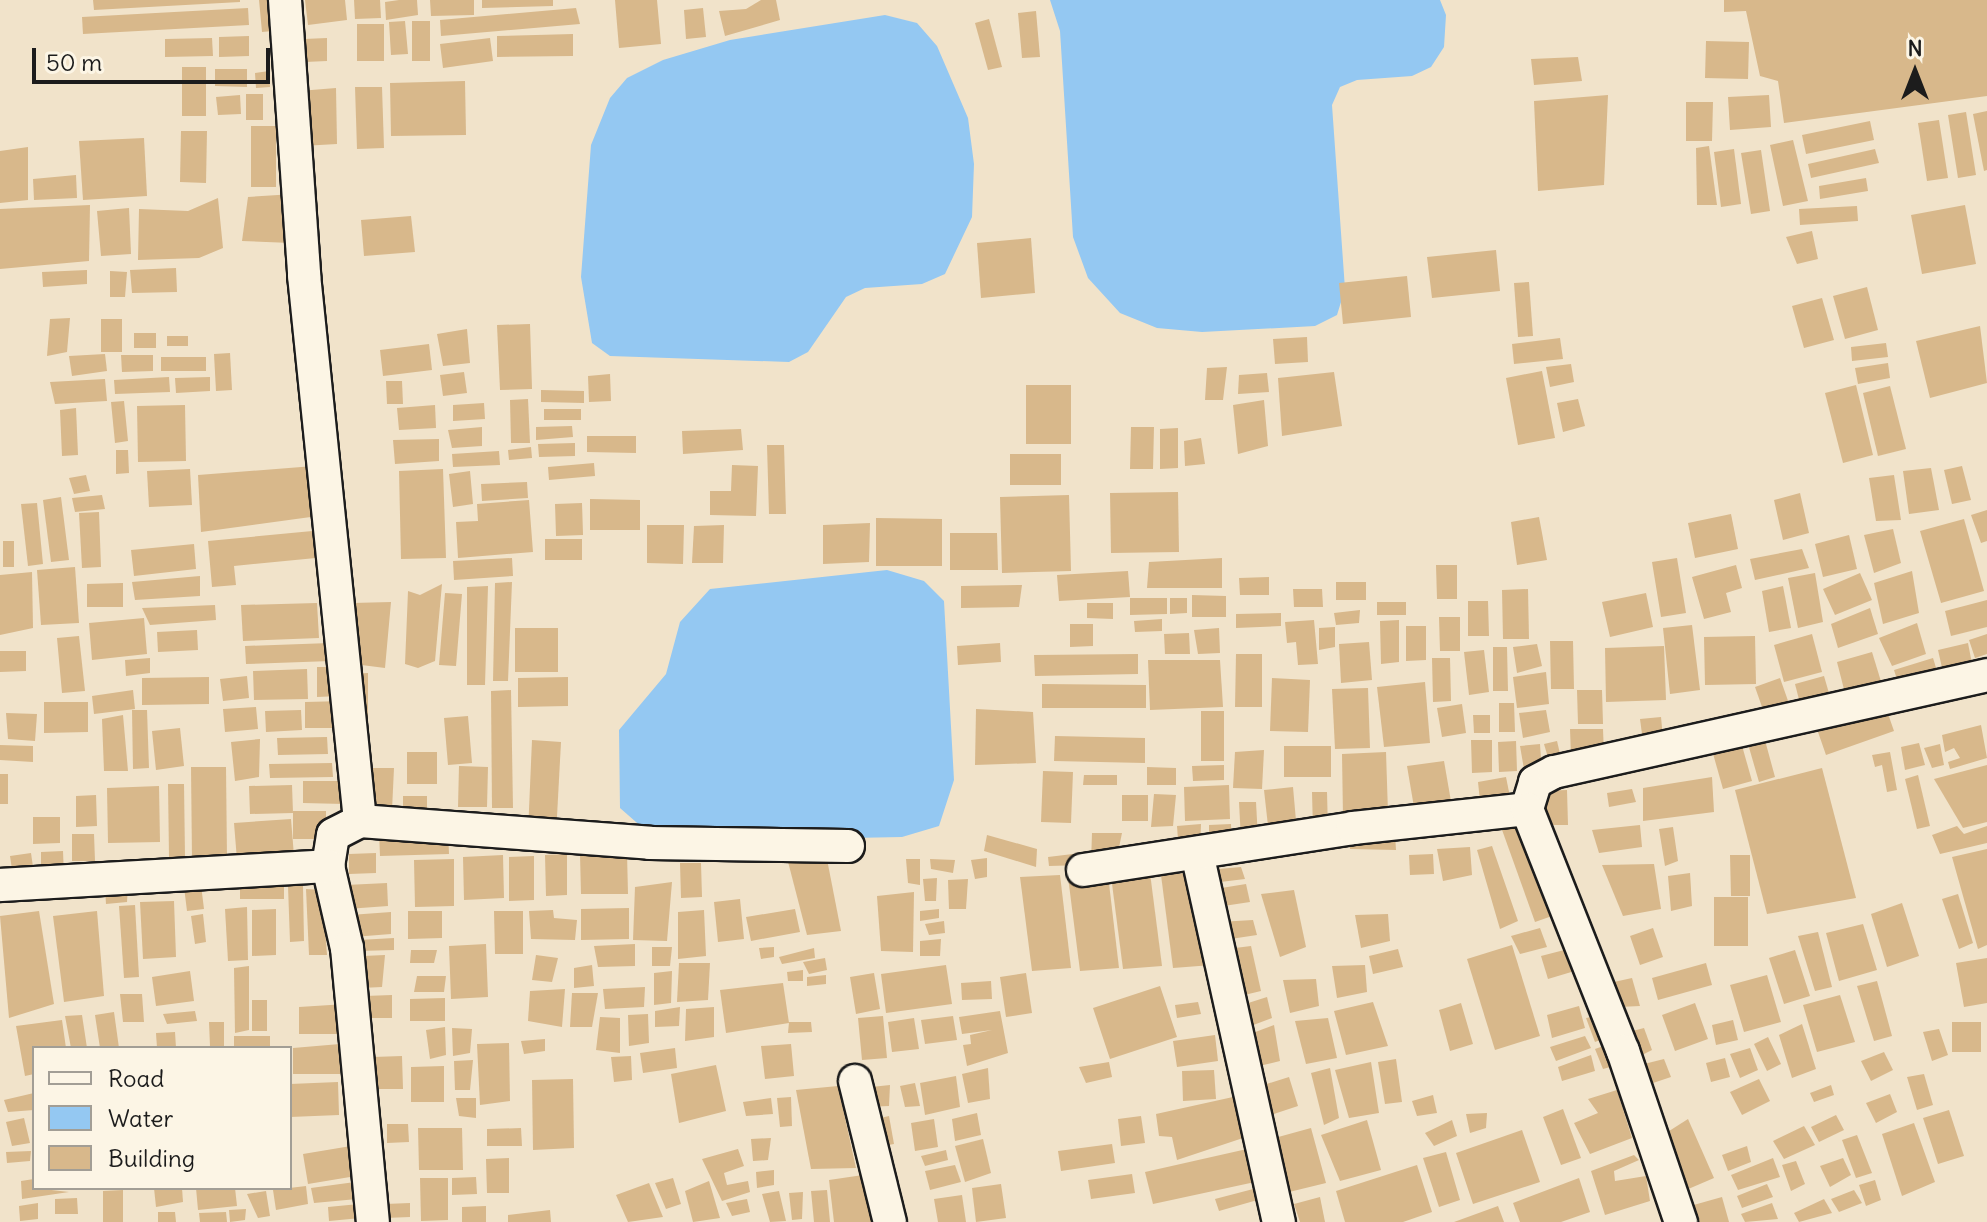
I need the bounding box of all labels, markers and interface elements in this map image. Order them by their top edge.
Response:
scale bar [36,32,274,82]
north arrow [1875,32,1955,112]
text: N [1907,34,1923,62]
text: 50 m [46,47,102,77]
legend [32,1046,292,1190]
text: Road [108,1063,164,1093]
text: Water [108,1103,173,1133]
text: Building [108,1143,195,1173]

